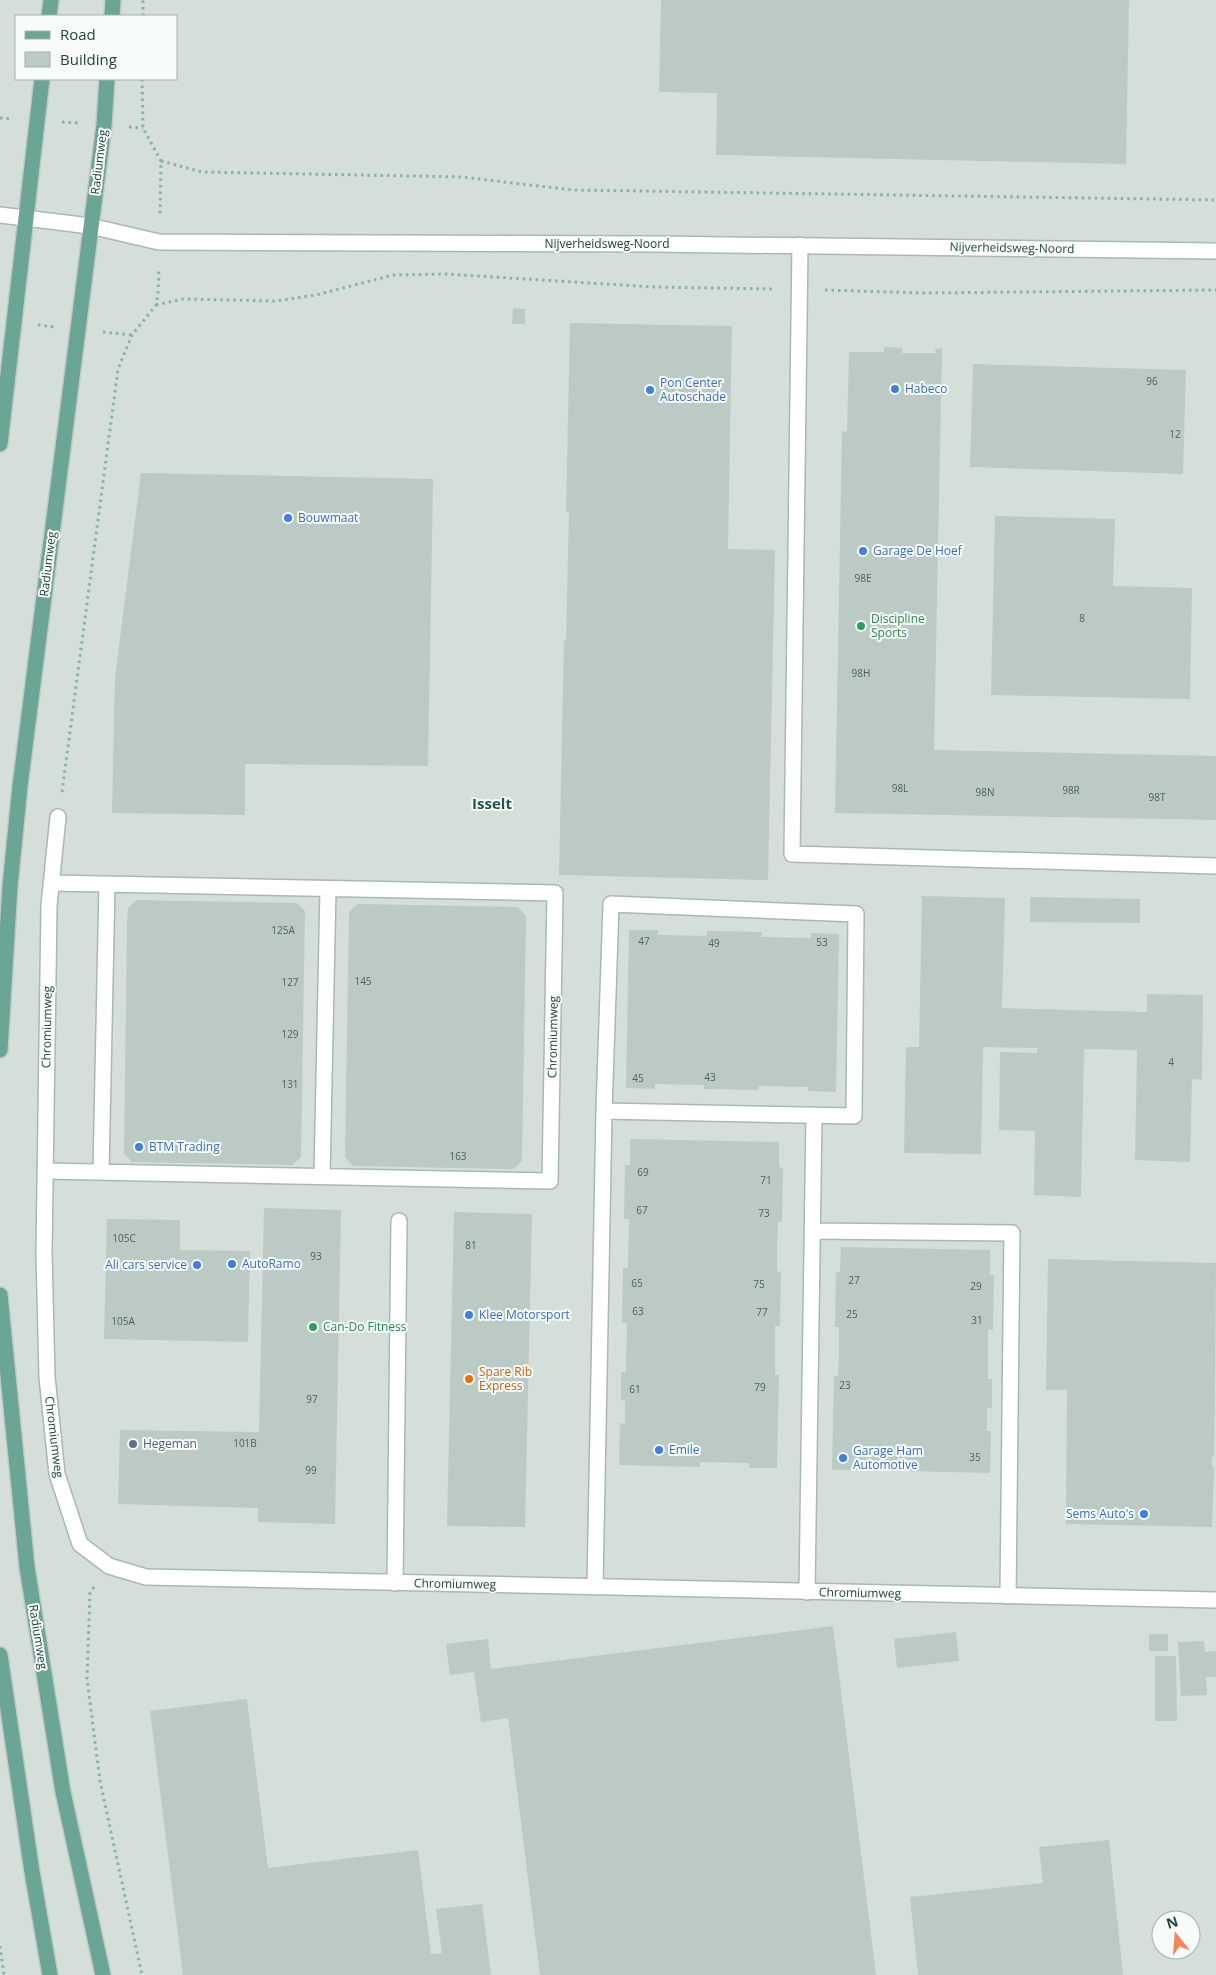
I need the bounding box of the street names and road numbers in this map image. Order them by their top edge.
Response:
street label: Radiumweg [86,128,111,195]
street label: Nijverheidsweg-Noord [544,235,670,252]
street label: Nijverheidsweg-Noord [949,238,1075,257]
street label: Radiumweg [35,530,60,597]
street label: Chromiumweg [37,985,56,1068]
street label: Chromiumweg [543,995,562,1078]
street label: Chromiumweg [41,1395,68,1479]
street label: Chromiumweg [414,1574,497,1593]
street label: Chromiumweg [819,1583,902,1602]
street label: Radiumweg [25,1603,52,1671]

